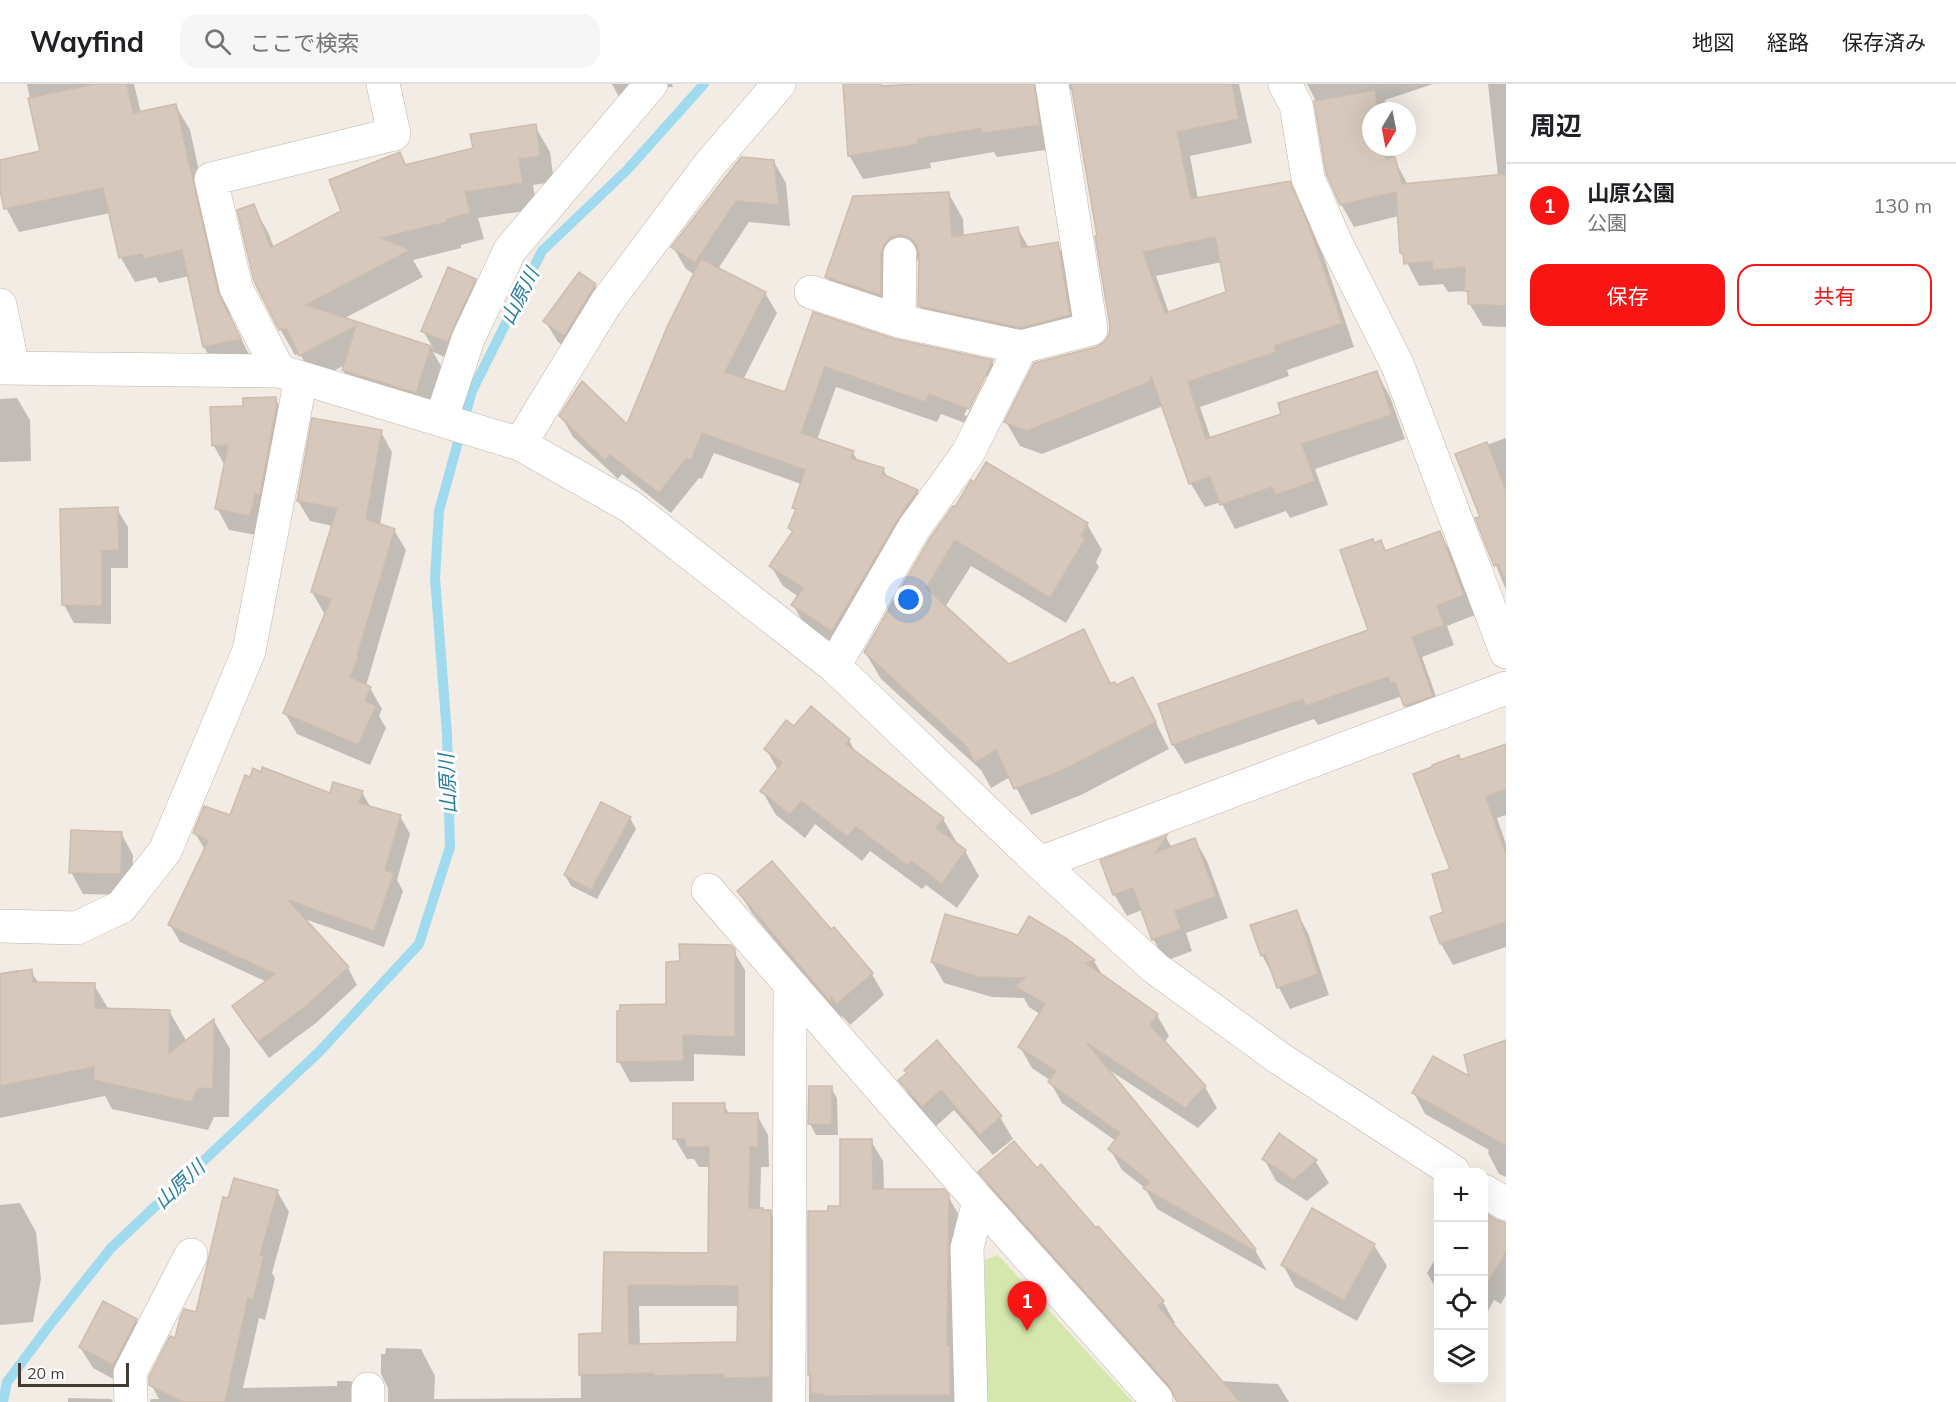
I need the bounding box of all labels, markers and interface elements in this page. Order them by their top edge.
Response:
search box [180,14,600,68]
text: Wayfind [30,24,144,59]
icon: search [201,25,234,58]
text: ここで検索 [249,29,359,57]
text: 地図 [1692,29,1734,55]
text: 経路 [1767,29,1809,55]
text: 保存済み [1842,29,1926,55]
north arrow [1362,102,1416,156]
text: 周辺 [1530,109,1582,142]
text: 山原公園 [1587,179,1675,207]
text: 1 [1544,193,1556,218]
text: 130 m [1873,193,1932,218]
text: 公園 [1587,210,1627,235]
water label: 山原川 [494,262,545,328]
button: 保存 [1530,264,1725,326]
button: 共有 [1737,264,1932,326]
your location [894,585,923,614]
water label: 山原川 [433,751,461,815]
water label: 山原川 [149,1153,211,1214]
map controls [1434,1168,1488,1384]
button: + [1434,1168,1488,1222]
button: − [1434,1222,1488,1276]
button: locate [1434,1276,1488,1330]
pin: 1 [1008,1282,1046,1331]
button: layers [1434,1330,1488,1384]
scale bar [18,1360,129,1388]
text: 20 m [27,1363,64,1383]

